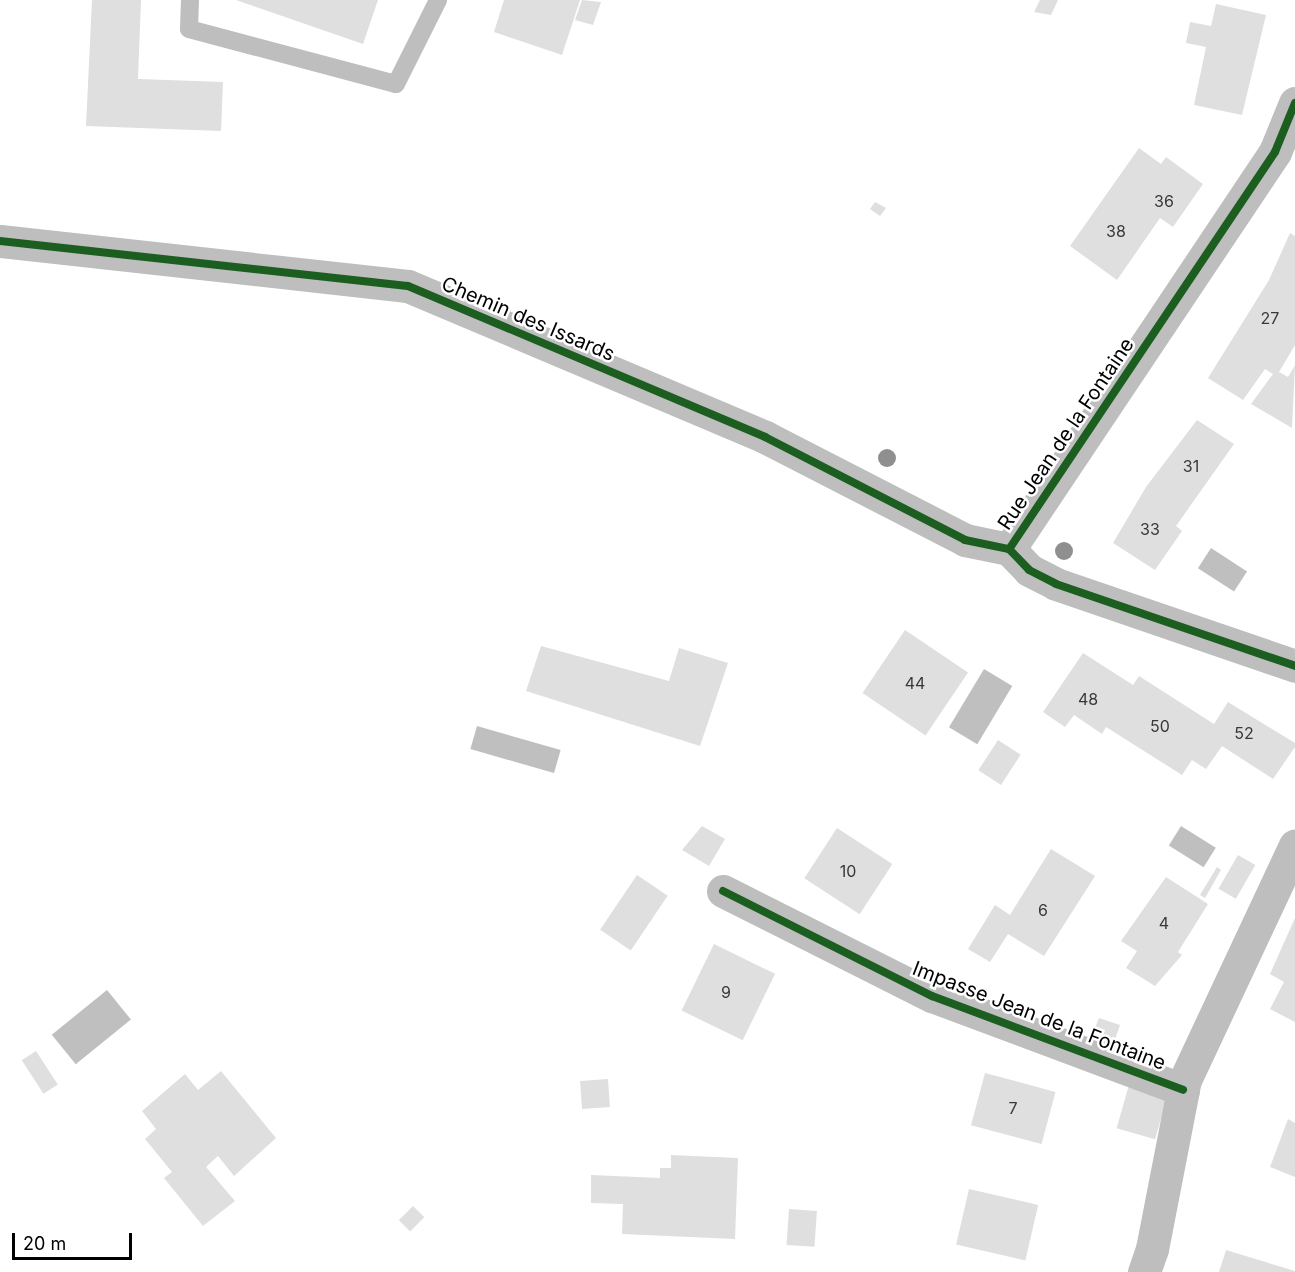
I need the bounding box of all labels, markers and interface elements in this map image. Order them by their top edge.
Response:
house number: 36 [1154,191,1174,211]
house number: 38 [1106,221,1126,241]
street label: Chemin des Issards [438,272,618,366]
house number: 27 [1261,308,1279,328]
street label: Rue Jean de la Fontaine [993,334,1139,534]
house number: 31 [1183,456,1199,476]
house number: 33 [1140,519,1160,539]
house number: 44 [905,673,925,693]
house number: 48 [1078,689,1098,709]
house number: 50 [1150,716,1170,736]
house number: 52 [1234,723,1254,743]
house number: 10 [840,861,856,881]
house number: 6 [1038,900,1048,920]
house number: 4 [1159,913,1169,933]
street label: Impasse Jean de la Fontaine [909,957,1169,1075]
house number: 9 [721,982,731,1002]
house number: 7 [1008,1098,1018,1118]
scale bar [15,1221,135,1259]
text: 20 m [23,1233,66,1254]

